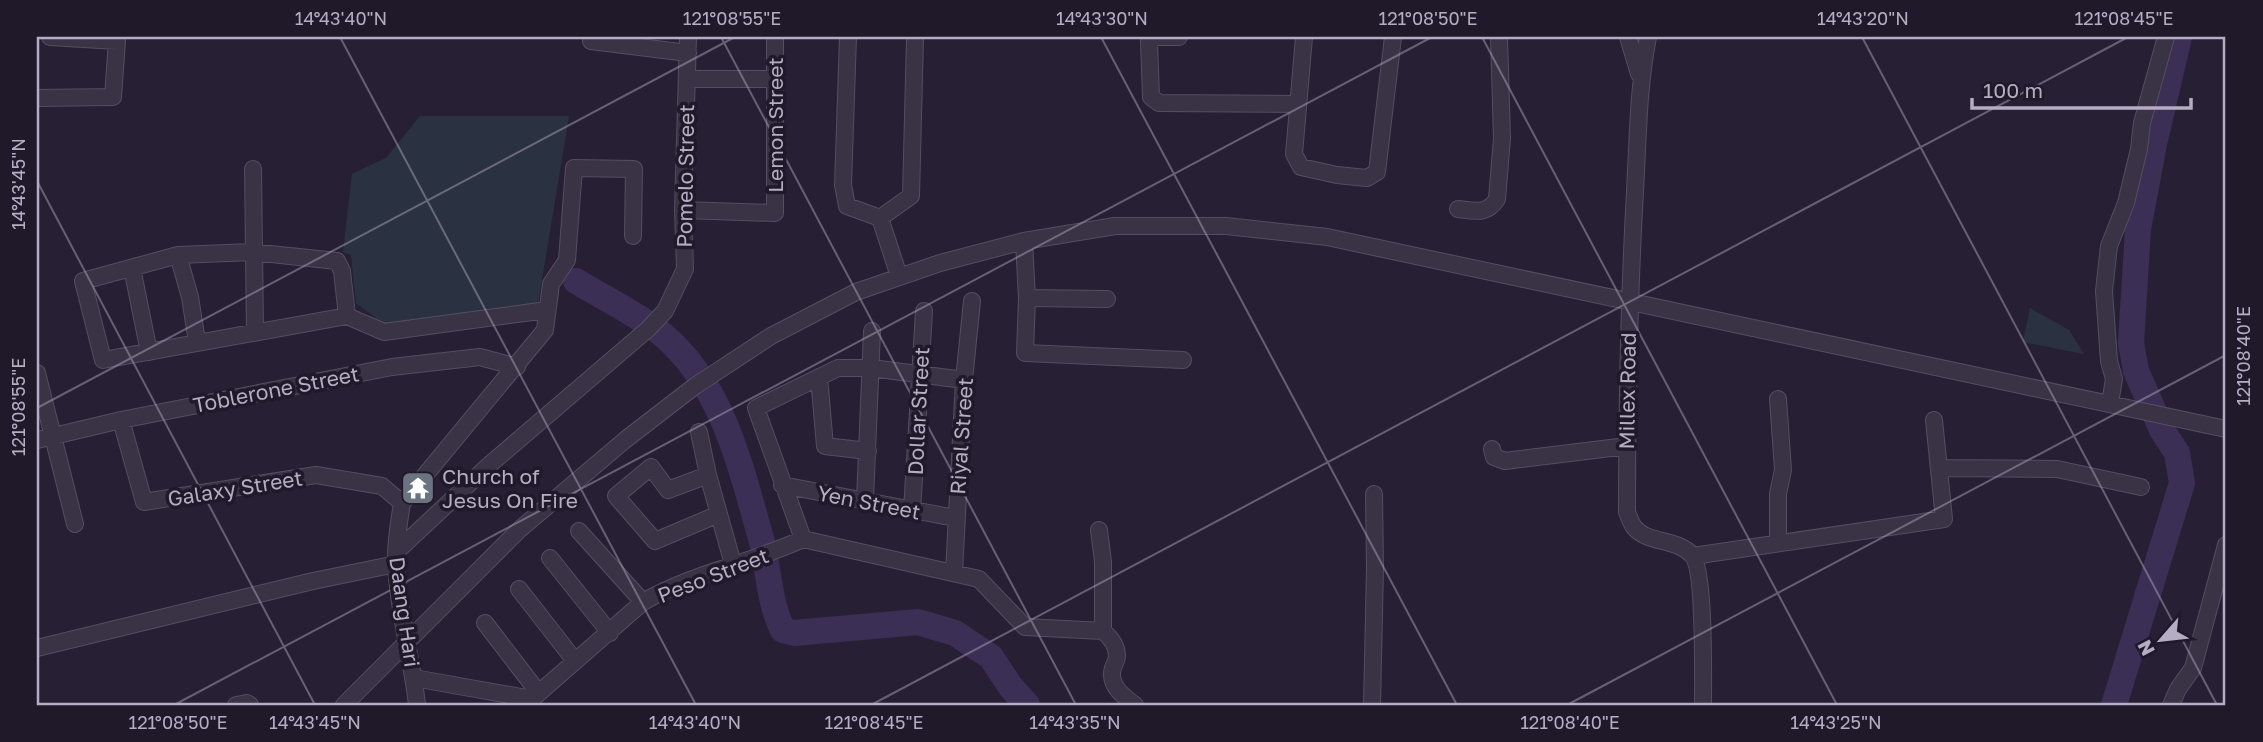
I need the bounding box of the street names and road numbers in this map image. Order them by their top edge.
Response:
street label: Lemon Street [762,57,788,193]
street label: Pomelo Street [671,104,699,248]
street label: Millex Road [1613,332,1641,450]
street label: Dollar Street [902,346,934,476]
street label: Toblerone Street [191,360,361,418]
street label: Riyal Street [944,377,978,495]
street label: Galaxy Street [166,465,304,511]
street label: Yen Street [815,479,923,525]
street label: Peso Street [654,542,772,608]
street label: Daang Hari [384,555,426,669]

